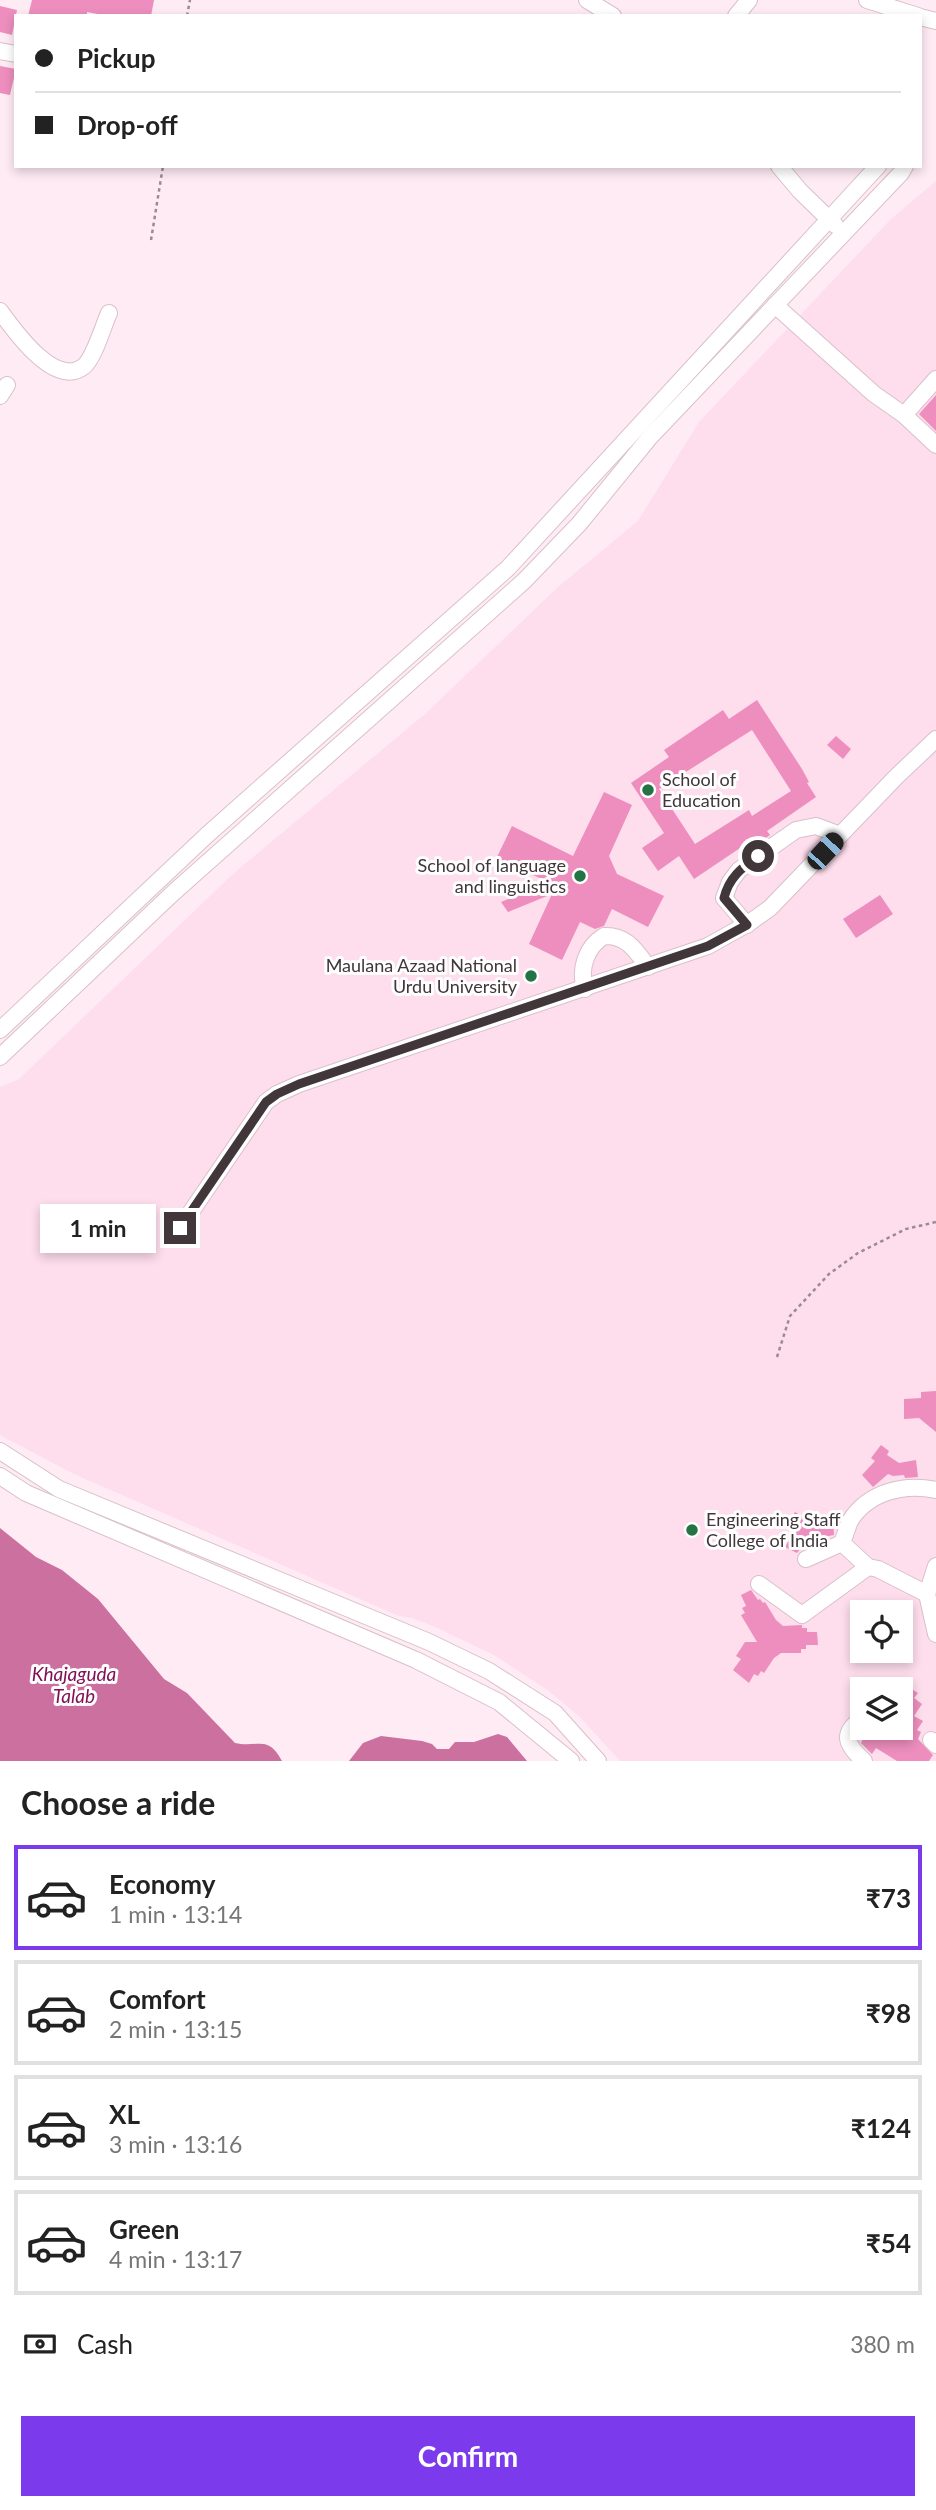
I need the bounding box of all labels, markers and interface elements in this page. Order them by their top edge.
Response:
text: Pickup [77,42,156,74]
text: Drop-off [77,109,178,141]
place label: School of Education [662,768,741,811]
marker: School of Education [640,782,656,798]
car [803,828,848,874]
route start [742,840,774,872]
place label: School of language and linguistics [417,854,566,897]
marker: School of language and linguistics [572,868,588,884]
place label: Maulana Azaad National Urdu University [326,954,518,997]
marker: Maulana Azaad National Urdu University [523,968,539,984]
callout: 1 min [40,1204,156,1252]
route end [164,1212,196,1244]
text: 1 min [69,1214,127,1242]
place label: Engineering Staff College of India [706,1508,840,1551]
marker: Engineering Staff College of India [684,1522,700,1538]
map controls [850,1600,913,1740]
button: locate [850,1600,913,1663]
water label: Khajaguda Talab [32,1662,116,1707]
button: layers [850,1677,913,1740]
text: Choose a ride [21,1783,215,1822]
icon: car [25,1866,88,1929]
text: Economy [109,1868,215,1900]
text: ₹73 [866,1882,911,1914]
text: 1 min · 13:14 [109,1900,242,1928]
icon: car [25,1981,88,2044]
text: Comfort [109,1983,206,2015]
text: ₹98 [866,1997,911,2029]
text: 2 min · 13:15 [109,2015,242,2043]
icon: car [25,2096,88,2159]
text: XL [109,2098,140,2130]
text: ₹124 [851,2112,911,2144]
text: 3 min · 13:16 [109,2130,242,2158]
icon: car [25,2211,88,2274]
text: Green [109,2213,179,2245]
text: ₹54 [866,2227,911,2259]
text: 4 min · 13:17 [109,2245,242,2273]
icon: cash [21,2325,59,2363]
text: Cash [77,2328,133,2360]
text: 380 m [850,2330,915,2358]
button: Confirm [21,2416,915,2496]

